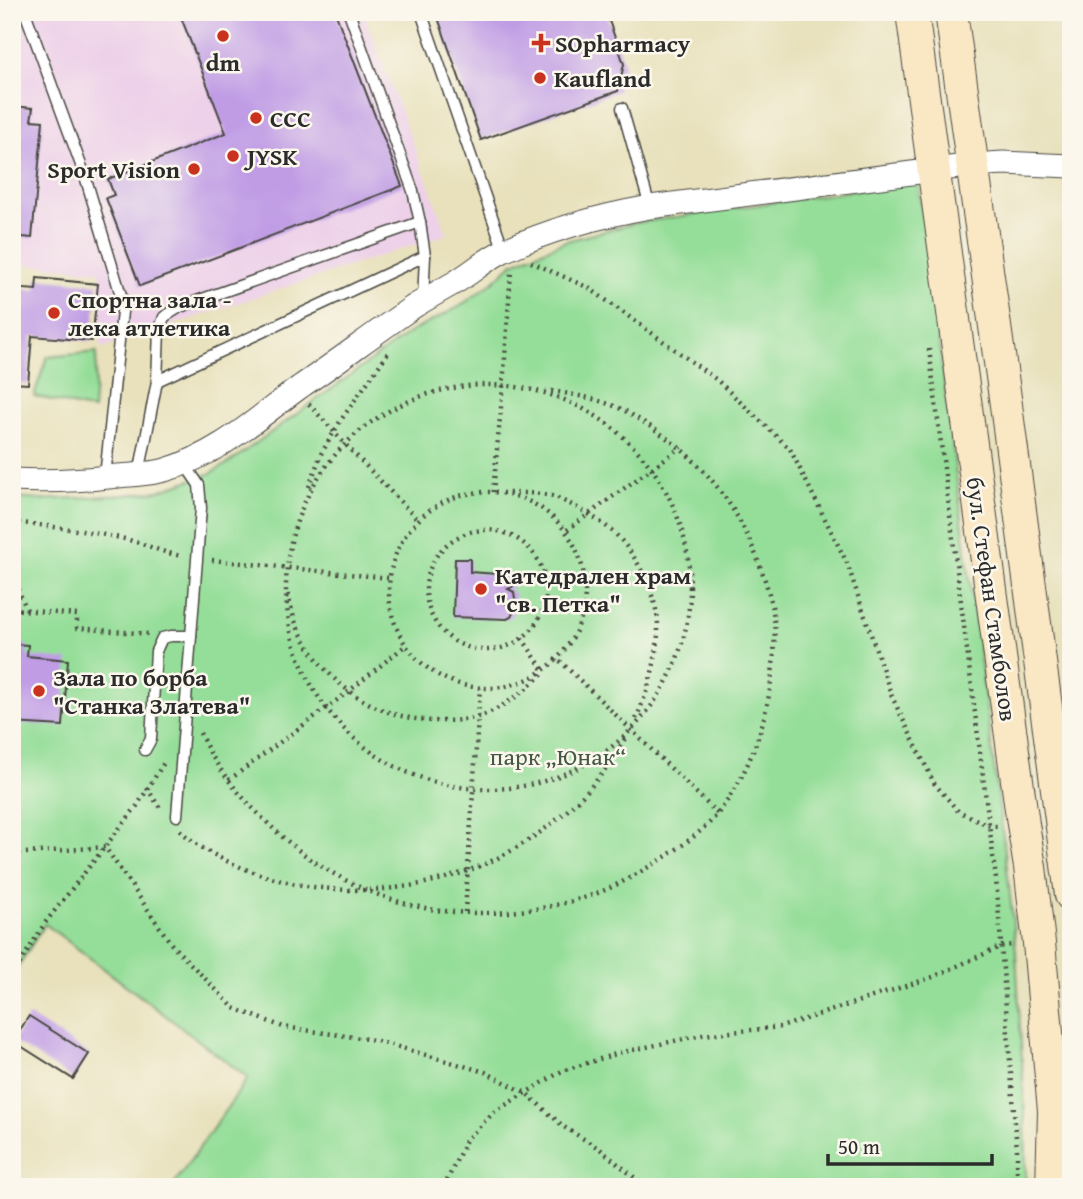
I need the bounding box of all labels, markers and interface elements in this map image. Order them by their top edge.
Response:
place label: SOpharmacy [555,26,691,61]
marker: dm [215,28,231,44]
marker: SOpharmacy [533,35,549,51]
place label: dm [206,45,241,80]
place label: Kaufland [554,61,652,96]
marker: Kaufland [532,70,548,86]
place label: CCC [270,101,311,136]
marker: CCC [248,110,264,126]
place label: JYSK [243,139,298,174]
marker: JYSK [225,148,241,164]
place label: Sport Vision [47,152,180,187]
marker: Sport Vision [186,161,202,177]
place label: Спортна зала - лека атлетика [68,282,232,345]
marker: Спортна зала - лека атлетика [46,305,62,321]
street label: бул. Стефан Стамболов [958,475,1026,723]
place label: Катедрален храм "св. Петка" [495,558,691,621]
marker: Катедрален храм "св. Петка" [473,581,489,597]
place label: Зала по борба "Станка Златева" [53,660,250,723]
marker: Зала по борба "Станка Златева" [31,683,47,699]
park label: парк „Юнак“ [490,739,626,774]
scale bar [828,1122,992,1166]
text: 50 m [838,1131,880,1162]

